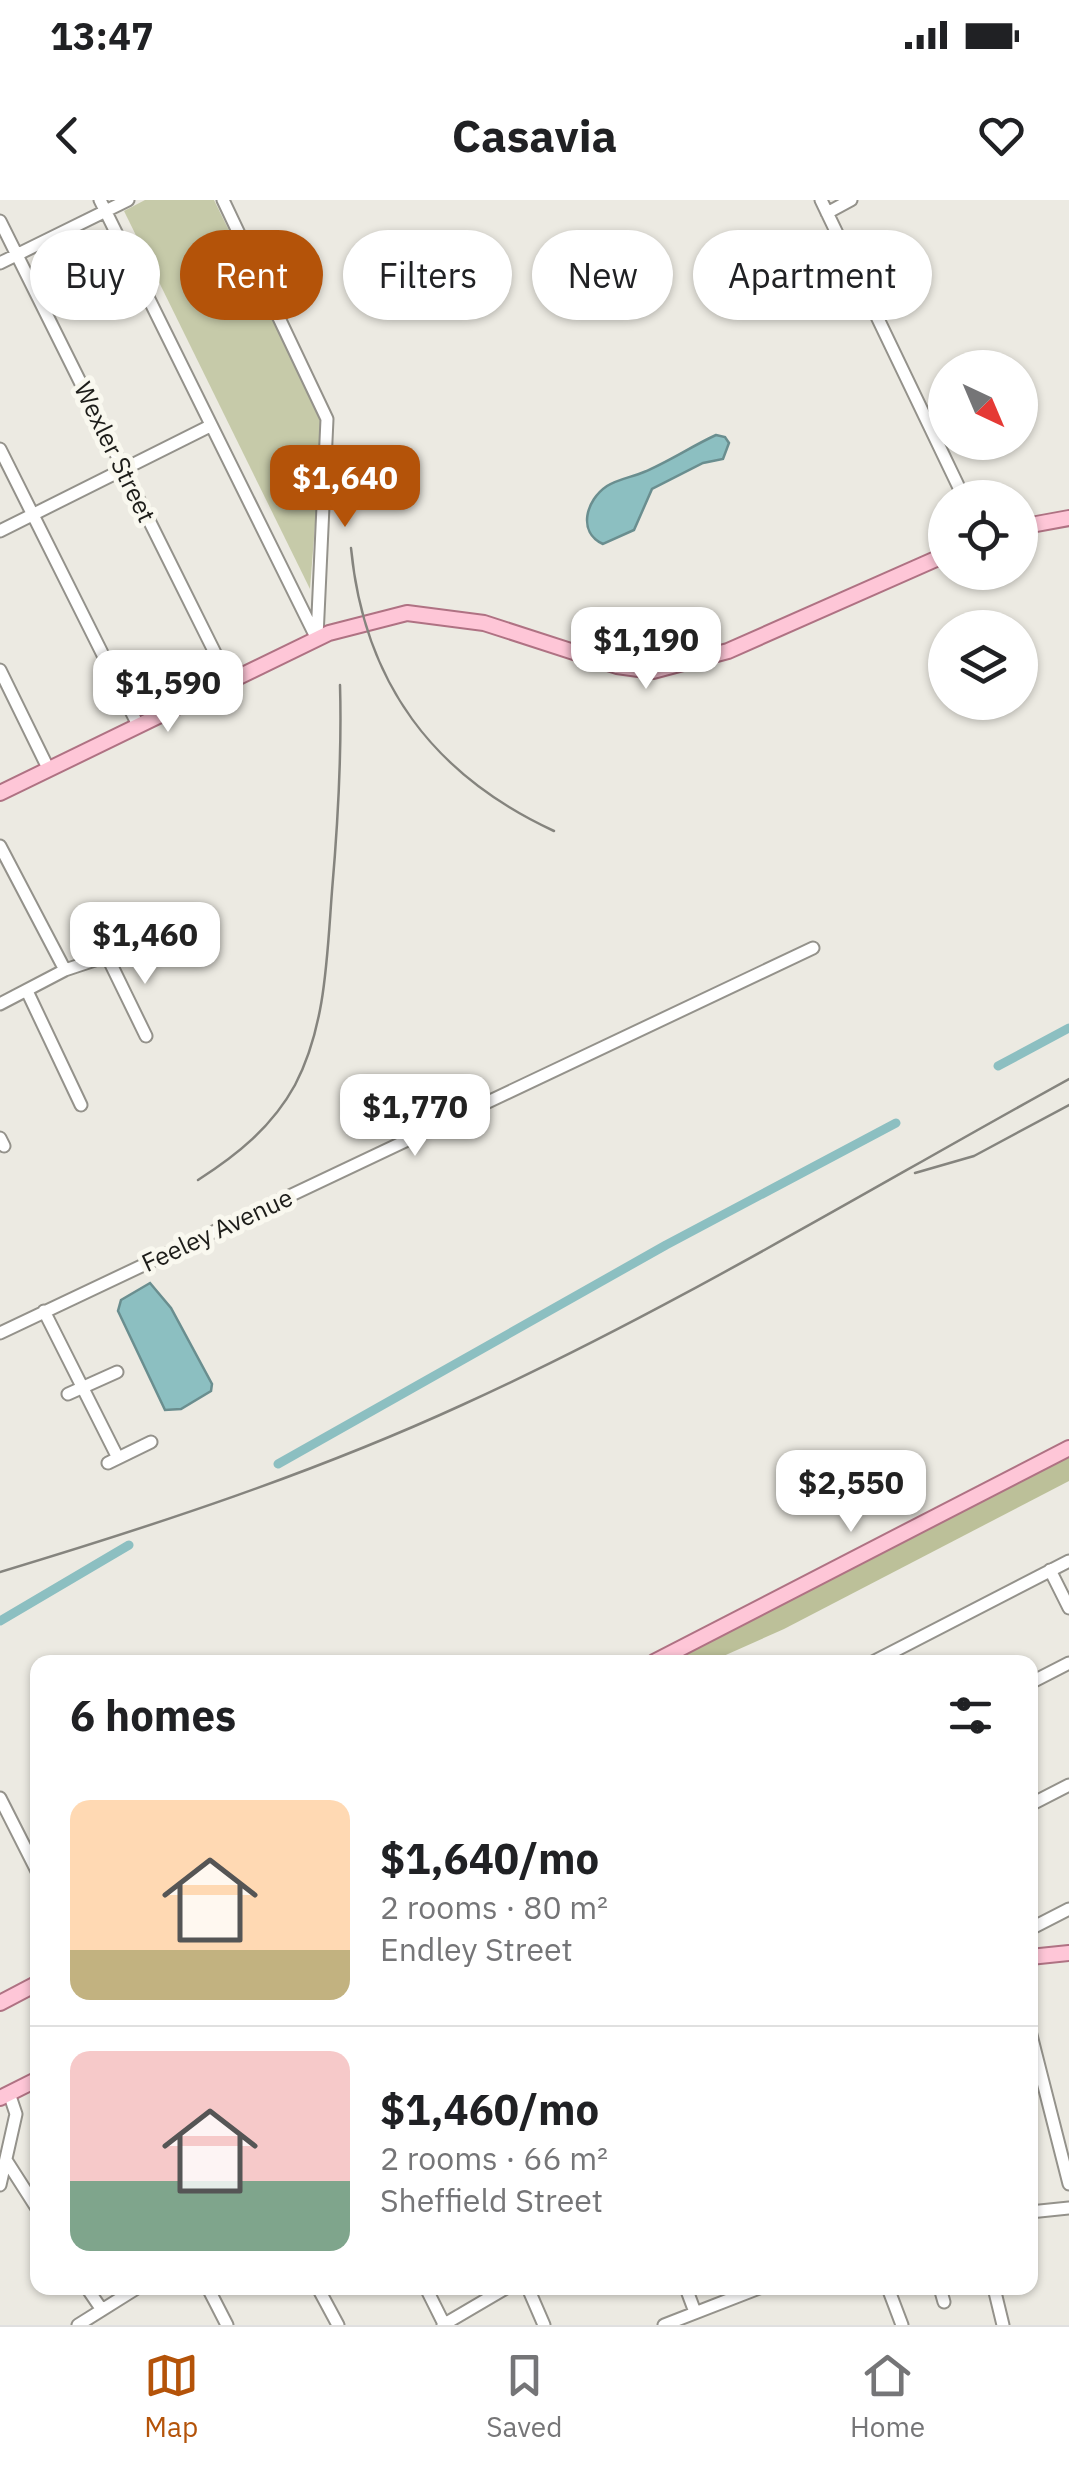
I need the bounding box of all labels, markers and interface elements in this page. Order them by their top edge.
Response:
text: 13:47 [50,11,154,60]
text: Casavia [452,106,617,164]
icon: back [40,108,95,163]
icon: heart [974,108,1029,163]
chip: Buy [30,230,160,320]
chip: Rent [180,230,323,320]
chip: Filters [343,230,512,320]
chip: New [532,230,673,320]
chip: Apartment [693,230,932,320]
north arrow [928,350,1038,460]
map controls [928,350,1038,720]
street label: Wexler Street [67,376,164,527]
pin: $1,640 [264,445,426,530]
text: $1,640 [292,456,398,498]
button: locate [928,480,1038,590]
pin: $1,190 [565,607,727,692]
button: layers [928,610,1038,720]
text: $1,190 [593,618,699,660]
pin: $1,590 [87,650,249,735]
text: $1,590 [115,661,221,703]
pin: $1,460 [64,902,226,987]
text: $1,460 [92,913,198,955]
pin: $1,770 [334,1074,496,1159]
text: $1,770 [362,1085,468,1127]
street label: Feeley Avenue [136,1180,298,1279]
pin: $2,550 [770,1450,932,1535]
text: $2,550 [798,1461,904,1503]
text: 6 homes [70,1688,236,1743]
icon: filters [943,1688,998,1743]
text: $1,640/mo [380,1831,599,1886]
icon: home [150,1840,270,1960]
text: 2 rooms · 80 m² [380,1886,608,1928]
text: Endley Street [380,1928,573,1970]
text: $1,460/mo [380,2082,599,2137]
icon: home [150,2091,270,2211]
text: 2 rooms · 66 m² [380,2137,608,2179]
text: Sheffield Street [380,2179,603,2221]
tab: Map [144,2348,199,2445]
tab: Saved [486,2348,562,2445]
tab: Home [850,2348,925,2445]

